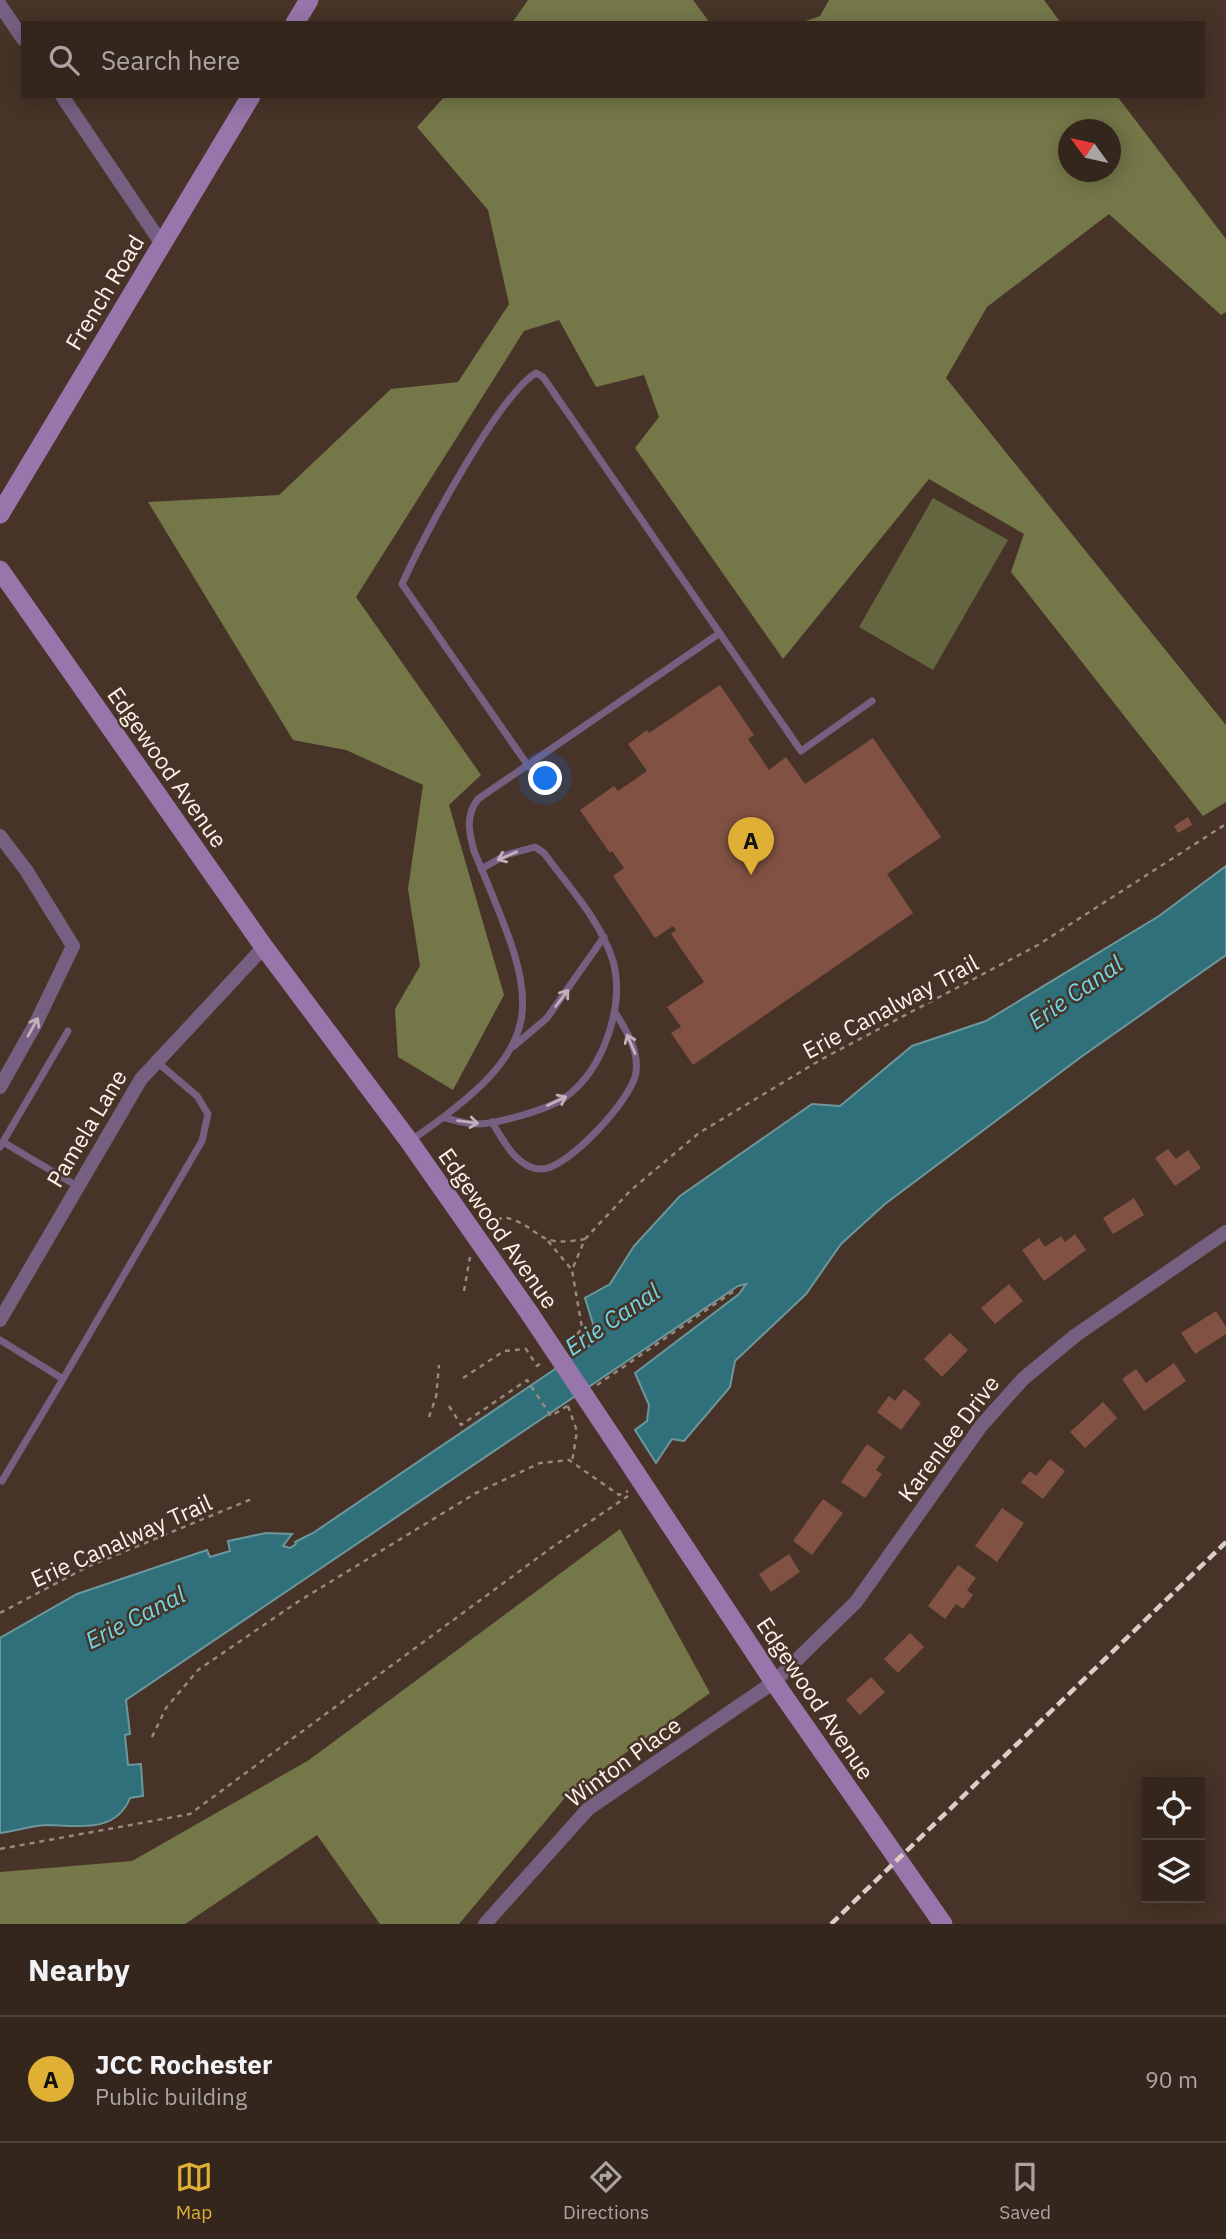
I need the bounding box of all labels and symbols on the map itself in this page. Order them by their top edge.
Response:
north arrow [1058,119,1121,182]
street label: French Road [58,229,150,355]
street label: Edgewood Avenue [101,681,235,853]
your location [528,761,562,795]
pin: A [728,817,774,875]
one-way arrow [497,850,519,863]
street label: Erie Canalway Trail [797,947,983,1065]
water label: Erie Canal [1021,947,1129,1036]
one-way arrow [555,990,570,1008]
one-way arrow [26,1018,40,1038]
one-way arrow [624,1034,637,1055]
street label: Pamela Lane [39,1064,133,1192]
one-way arrow [546,1094,567,1107]
one-way arrow [456,1115,479,1128]
street label: Edgewood Avenue [432,1142,566,1314]
water label: Erie Canal [558,1275,667,1363]
street label: Karenlee Drive [891,1369,1005,1507]
street label: Erie Canalway Trail [26,1487,216,1593]
water label: Erie Canal [79,1578,191,1656]
street label: Edgewood Avenue [750,1611,882,1785]
street label: Winton Place [559,1709,687,1813]

